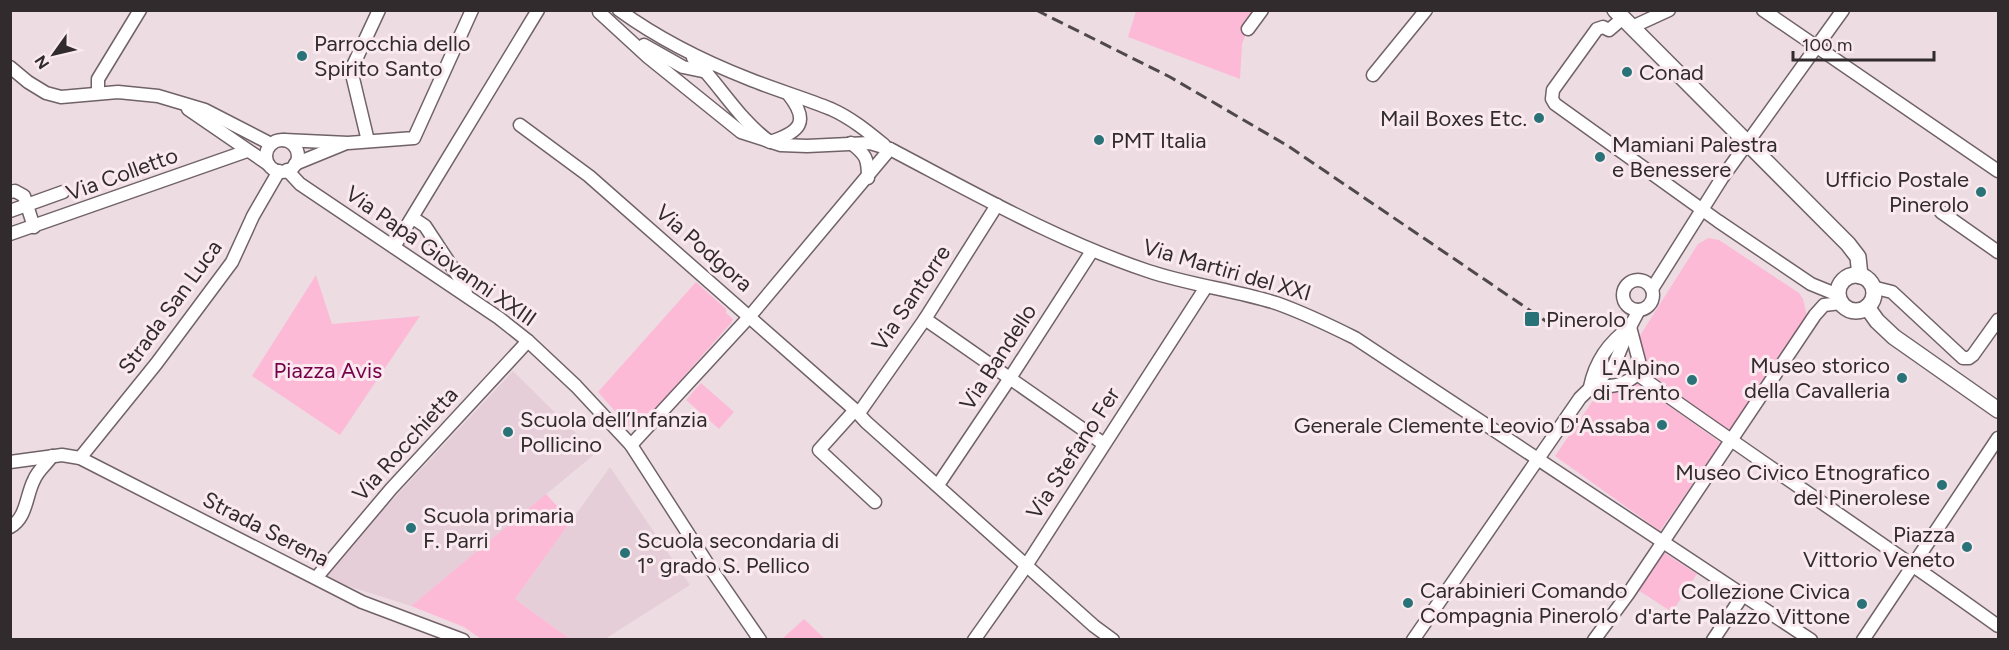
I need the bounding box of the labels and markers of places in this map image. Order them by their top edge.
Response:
place label: Parrocchia dello Spirito Santo [314,30,471,82]
marker: Parrocchia dello Spirito Santo [295,49,309,63]
place label: Conad [1639,59,1704,86]
marker: Conad [1620,65,1634,79]
place label: Mail Boxes Etc. [1380,105,1527,132]
marker: Mail Boxes Etc. [1532,111,1546,125]
place label: PMT Italia [1111,127,1207,154]
place label: Mamiani Palestra e Benessere [1612,131,1778,183]
marker: PMT Italia [1092,133,1106,147]
marker: Mamiani Palestra e Benessere [1593,150,1607,164]
place label: Ufficio Postale Pinerolo [1825,166,1969,218]
marker: Ufficio Postale Pinerolo [1974,185,1988,199]
place label: Pinerolo [1546,306,1626,333]
marker: Pinerolo [1523,310,1541,328]
place label: Museo storico della Cavalleria [1744,352,1890,404]
place label: L'Alpino di Trento [1593,354,1680,406]
marker: Museo storico della Cavalleria [1895,371,1909,385]
marker: L'Alpino di Trento [1685,373,1699,387]
place label: Scuola dell’Infanzia Pollicino [520,406,707,458]
place label: Generale Clemente Leovio D'Assaba [1294,412,1650,439]
marker: Generale Clemente Leovio D'Assaba [1655,418,1669,432]
marker: Scuola dell’Infanzia Pollicino [501,425,515,439]
place label: Museo Civico Etnografico del Pinerolese [1675,459,1930,511]
marker: Museo Civico Etnografico del Pinerolese [1935,478,1949,492]
place label: Scuola primaria F. Parri [423,502,574,554]
marker: Scuola primaria F. Parri [404,521,418,535]
place label: Piazza Vittorio Veneto [1803,521,1955,573]
place label: Scuola secondaria di 1° grado S. Pellico [637,527,839,579]
marker: Piazza Vittorio Veneto [1960,540,1974,554]
marker: Scuola secondaria di 1° grado S. Pellico [618,546,632,560]
place label: Carabinieri Comando Compagnia Pinerolo [1420,577,1628,629]
place label: Collezione Civica d'arte Palazzo Vittone [1635,578,1850,630]
marker: Carabinieri Comando Compagnia Pinerolo [1401,596,1415,610]
marker: Collezione Civica d'arte Palazzo Vittone [1855,597,1869,611]

